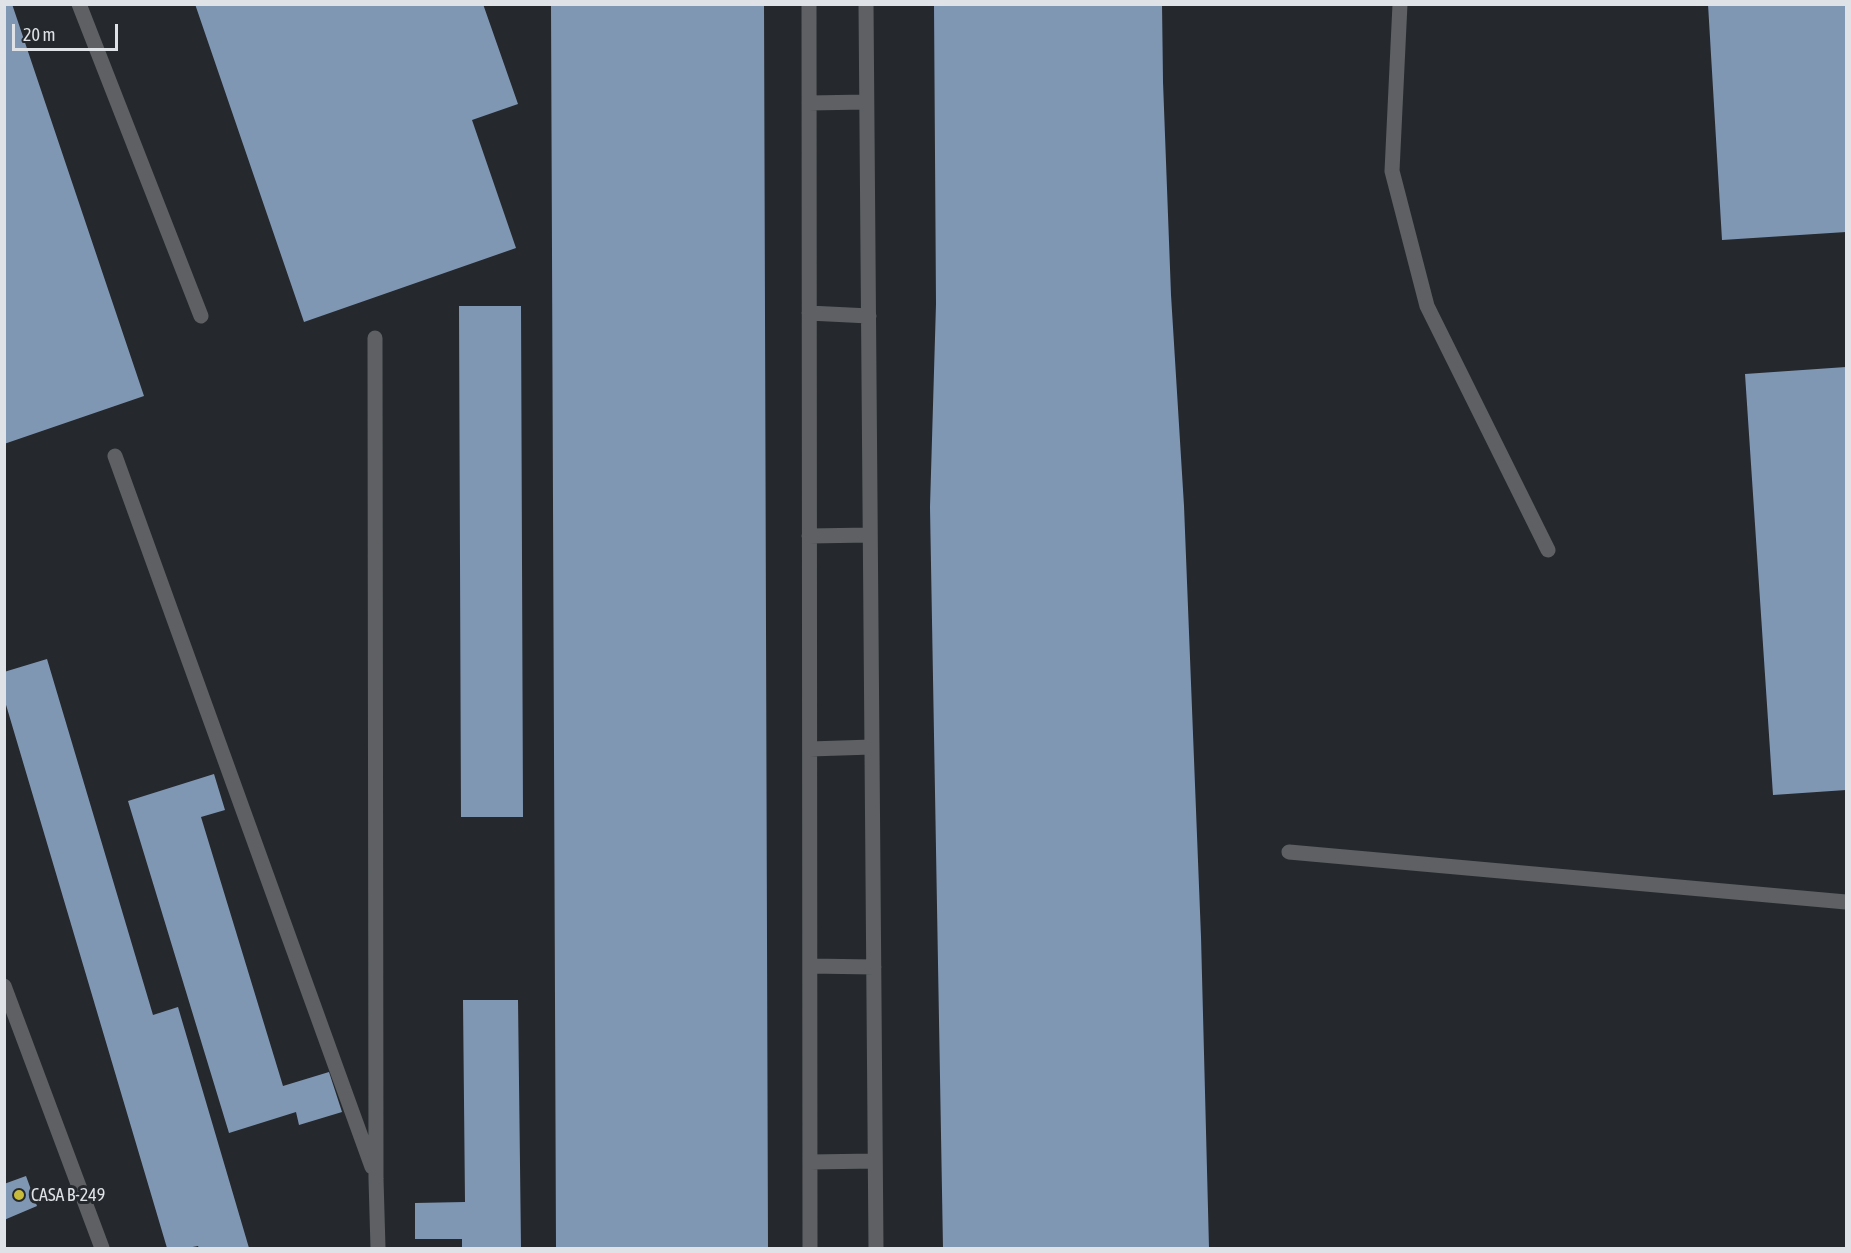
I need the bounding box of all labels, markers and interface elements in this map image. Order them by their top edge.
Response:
scale bar [15,12,122,50]
text: 20 m [23,24,55,45]
place label: CASA B-249 [31,1184,105,1206]
marker: CASA B-249 [12,1188,26,1202]

